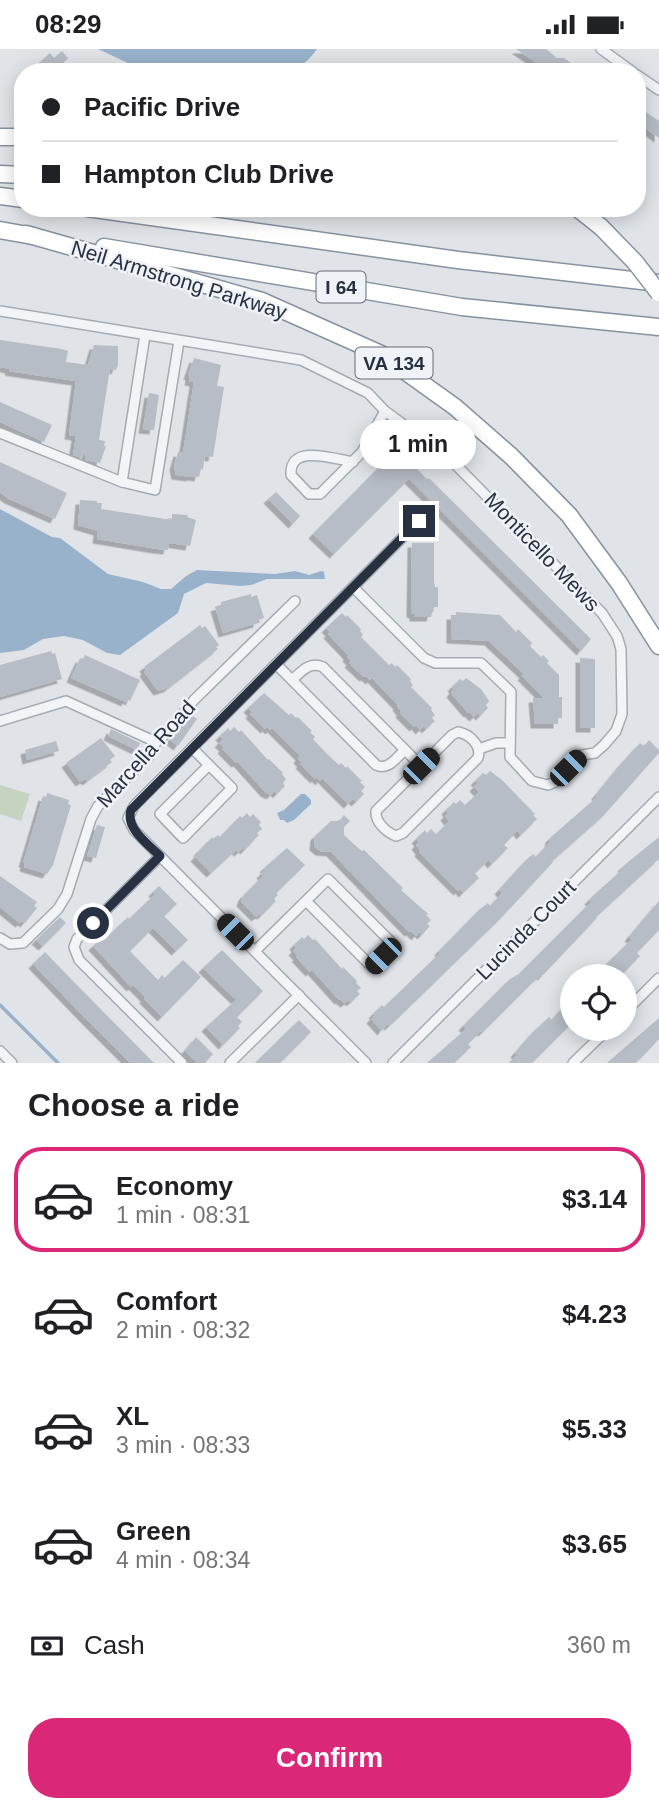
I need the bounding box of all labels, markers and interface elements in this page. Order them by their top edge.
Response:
text: 08:29 [35,9,102,39]
text: Pacific Drive [84,92,240,122]
text: Hampton Club Drive [84,159,334,189]
street label: Neil Armstrong Parkway [69,236,290,323]
road number: I 64 [316,271,366,303]
road number: VA 134 [356,347,432,379]
callout: 1 min [361,419,477,469]
text: 1 min [388,431,448,457]
street label: Monticello Mews [480,488,605,615]
route end [403,505,435,537]
street label: Marcella Road [92,696,199,812]
car [399,744,444,788]
car [546,746,591,790]
street label: Lucinda Court [471,875,580,984]
route start [77,907,109,939]
car [213,910,258,954]
car [361,934,406,978]
map controls [560,964,637,1041]
button: locate [560,964,637,1041]
text: Choose a ride [28,1087,240,1123]
icon: car [32,1168,95,1231]
text: Economy [116,1171,233,1201]
text: $3.14 [562,1184,627,1214]
text: 1 min · 08:31 [116,1202,250,1228]
icon: car [32,1283,95,1346]
text: Comfort [116,1286,217,1316]
text: $4.23 [562,1299,627,1329]
text: 2 min · 08:32 [116,1317,250,1343]
icon: car [32,1398,95,1461]
text: XL [116,1401,149,1431]
text: $5.33 [562,1414,627,1444]
text: 3 min · 08:33 [116,1432,250,1458]
icon: car [32,1513,95,1576]
text: Green [116,1516,191,1546]
text: $3.65 [562,1529,627,1559]
text: 4 min · 08:34 [116,1547,250,1573]
icon: cash [28,1627,66,1665]
text: Cash [84,1630,145,1660]
text: 360 m [567,1632,631,1658]
button: Confirm [28,1718,631,1798]

